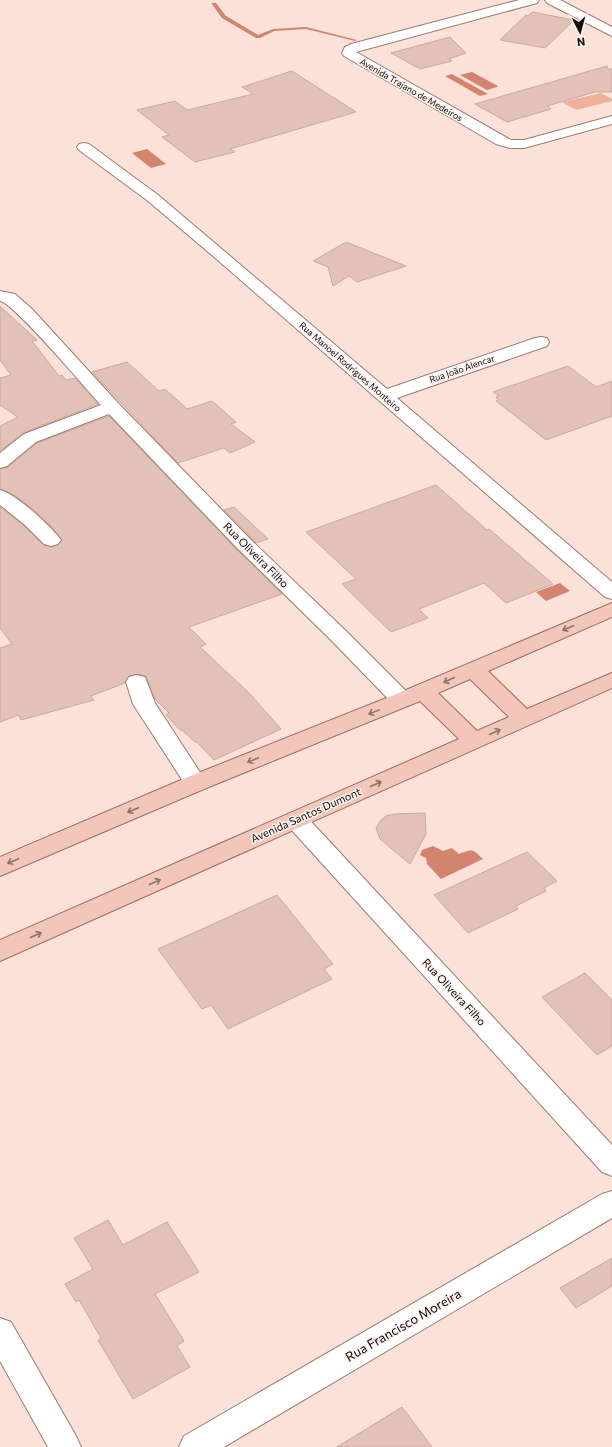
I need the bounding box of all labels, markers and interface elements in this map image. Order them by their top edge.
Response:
north arrow [560,12,600,52]
text: N [576,36,586,49]
street label: Avenida Trajano de Medeiros [358,56,465,124]
street label: Rua Manoel Rodrigues Monteiro [297,319,403,414]
street label: Rua João Alencar [428,352,496,385]
street label: Rua Oliveira Filho [221,519,292,590]
one-way arrow [562,625,574,632]
one-way arrow [443,677,455,684]
one-way arrow [368,708,380,716]
one-way arrow [488,728,500,735]
one-way arrow [248,757,260,765]
one-way arrow [370,780,382,788]
street label: Avenida Santos Dumont [249,784,363,845]
one-way arrow [127,807,139,814]
one-way arrow [8,858,20,865]
one-way arrow [148,878,160,885]
one-way arrow [29,931,41,938]
street label: Rua Oliveira Filho [420,955,489,1028]
street label: Rua Francisco Moreira [342,1285,464,1365]

